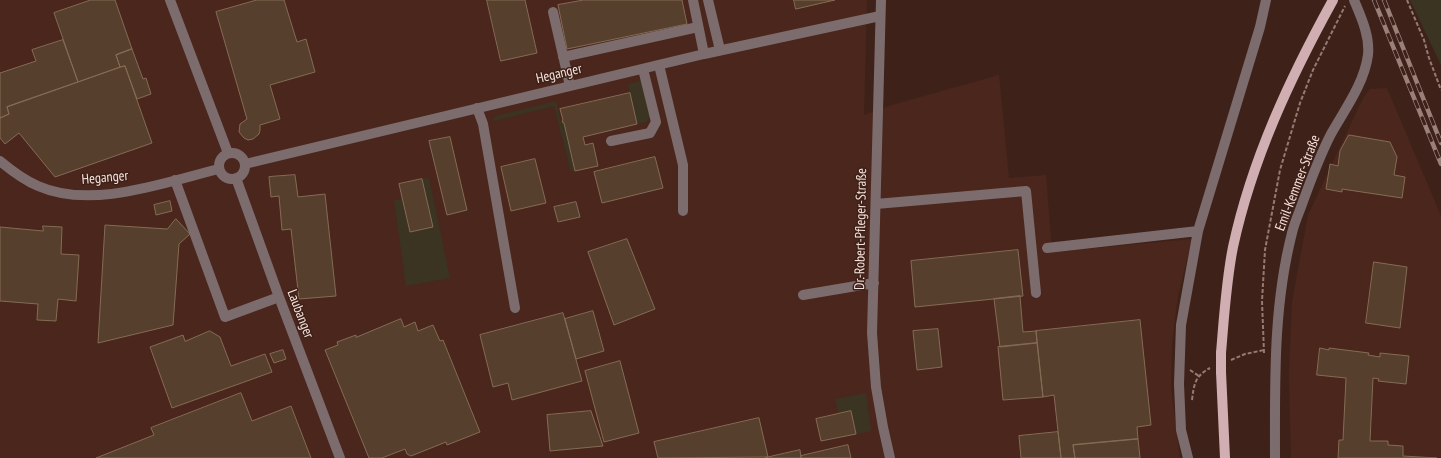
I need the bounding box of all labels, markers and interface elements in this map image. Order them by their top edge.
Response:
street label: Heganger [534,61,584,87]
street label: Emil-Kemmer-Straße [1272,133,1324,233]
street label: Heganger [81,168,129,188]
street label: Dr.-Robert-Pfleger-Straße [852,168,870,290]
street label: Laubanger [283,287,317,341]

